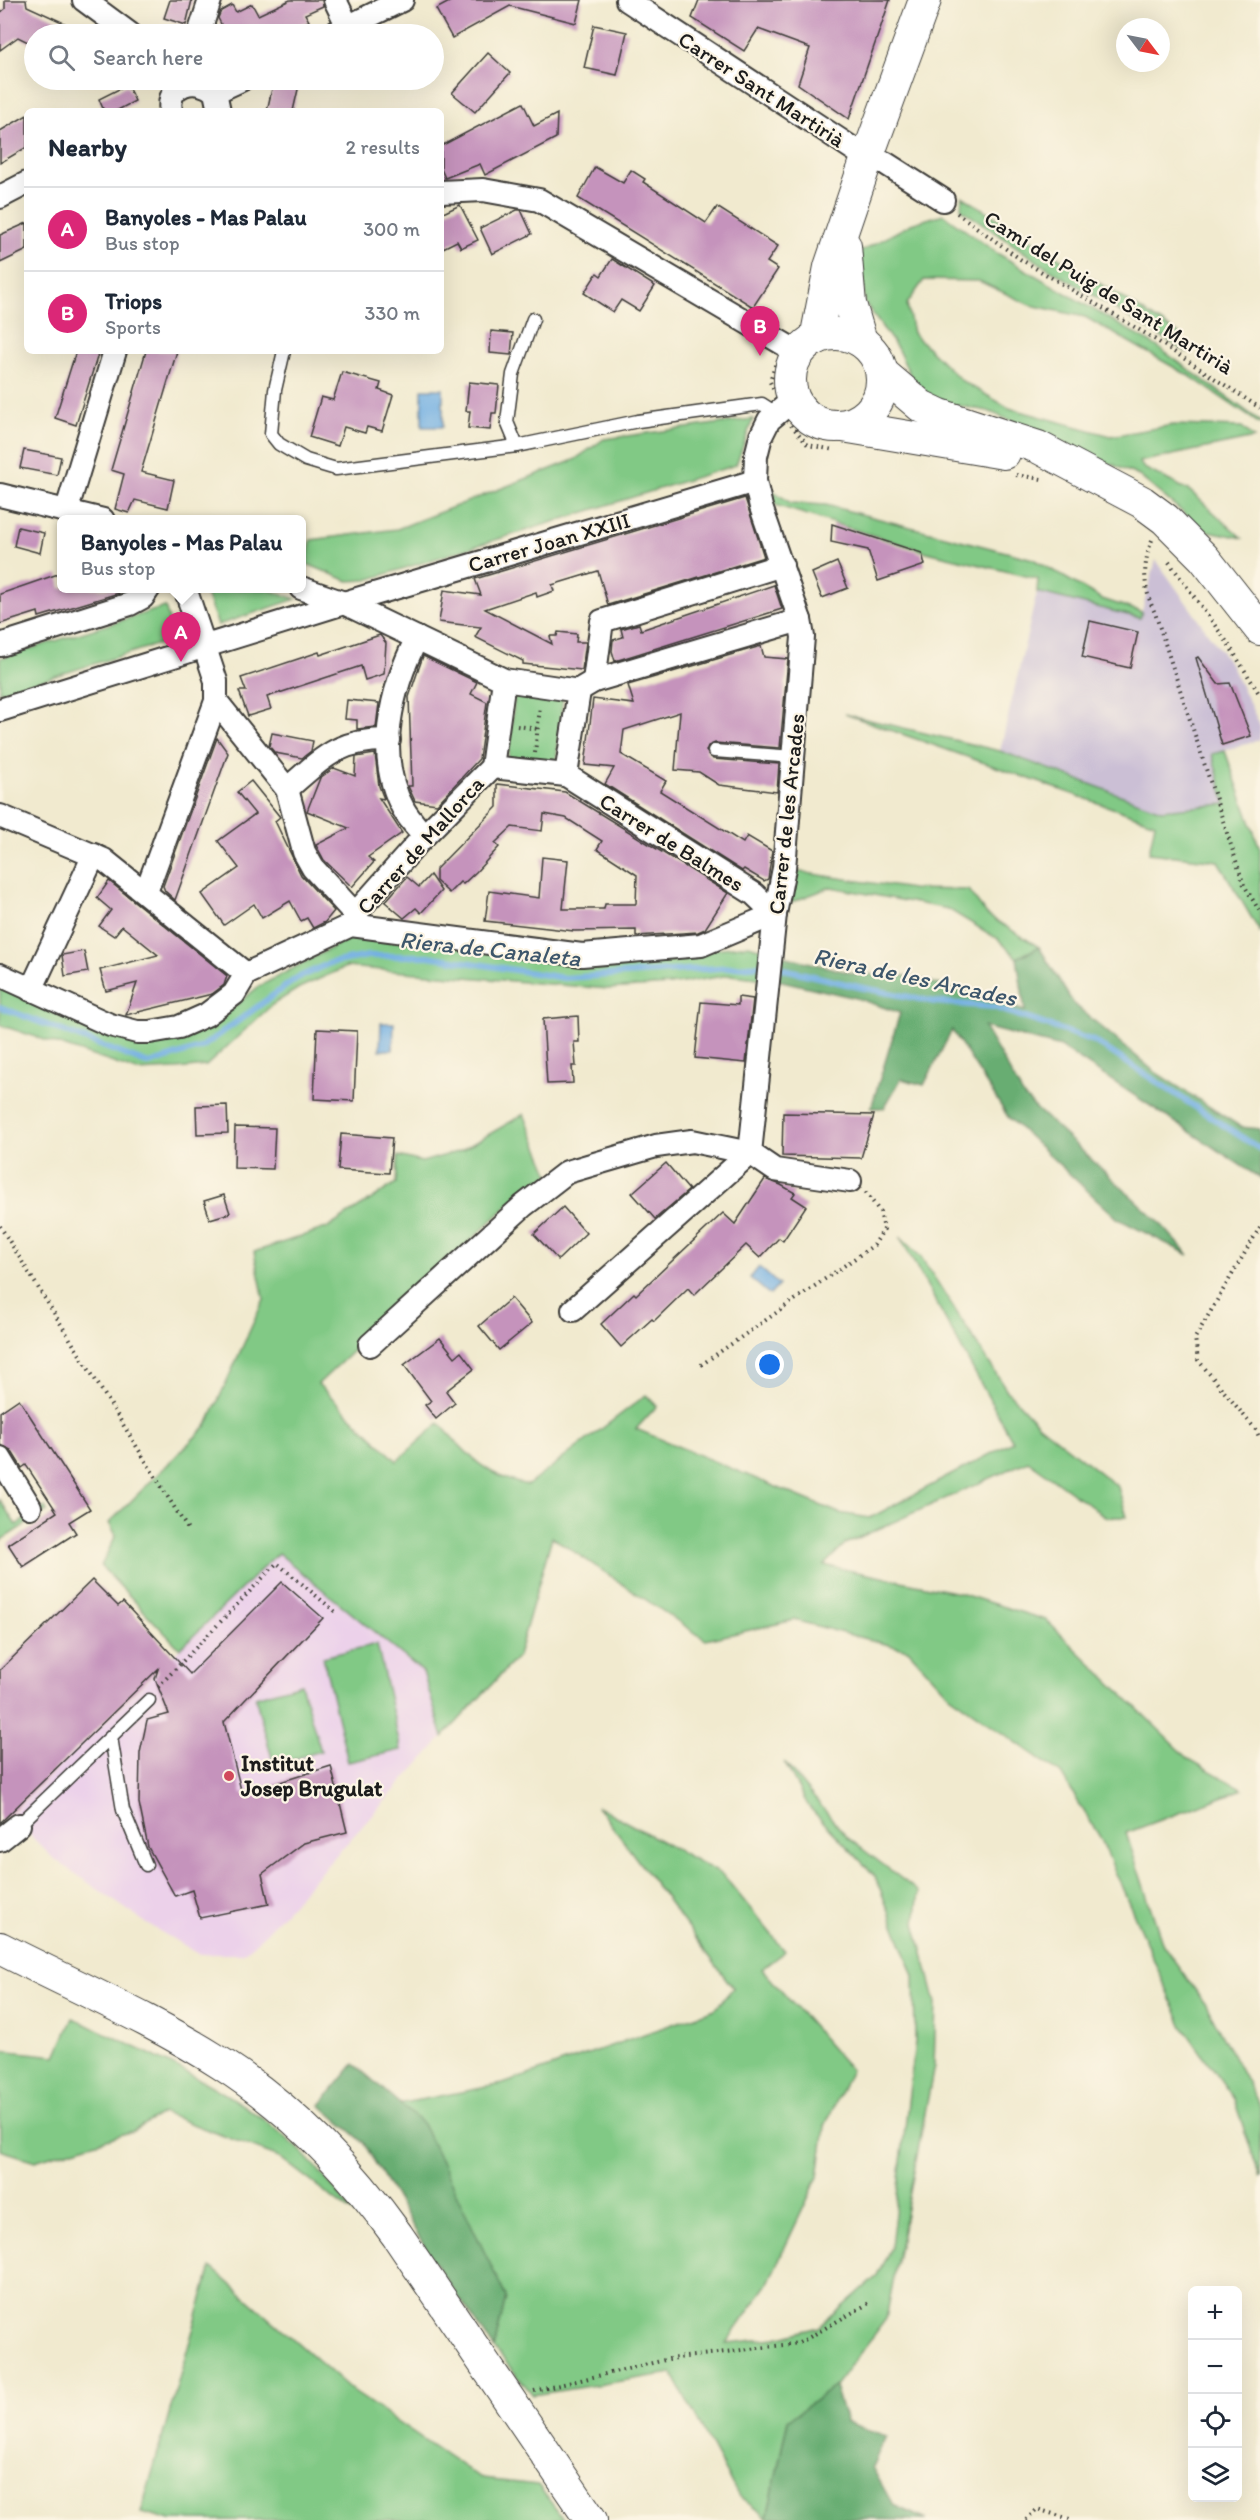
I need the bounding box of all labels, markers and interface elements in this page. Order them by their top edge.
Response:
north arrow [1116,18,1170,72]
search box [24,24,444,90]
street label: Carrer Sant Martirià [673,25,851,154]
icon: search [45,41,78,74]
text: Search here [93,44,203,71]
text: Nearby [48,131,127,163]
text: 2 results [346,135,420,159]
text: Banyoles - Mas Palau [105,204,307,231]
street label: Camí del Puig de Sant Martirià [979,205,1239,381]
text: A [61,217,74,241]
text: 300 m [363,217,420,241]
text: Bus stop [105,231,180,255]
text: Triops [105,288,162,315]
text: B [61,301,74,325]
text: 330 m [365,301,420,325]
pin: B [740,306,780,356]
text: Sports [105,315,161,339]
street label: Carrer Joan XXIII [465,506,633,578]
popup [57,515,306,593]
text: Banyoles - Mas Palau [81,529,282,556]
text: Bus stop [81,556,155,580]
pin: A [162,612,201,662]
street label: Carrer de les Arcades [763,712,810,916]
street label: Carrer de Mallorca [351,770,490,920]
street label: Carrer de Balmes [595,787,749,898]
water label: Riera de Canaleta [398,925,583,973]
water label: Riera de les Arcades [811,941,1021,1012]
your location [755,1350,784,1379]
place label: Institut Josep Brugulat [240,1750,383,1802]
marker: Institut Josep Brugulat [222,1769,236,1783]
map controls [1188,2286,1242,2502]
button: + [1188,2286,1242,2340]
button: − [1188,2340,1242,2394]
button: locate [1188,2394,1242,2448]
button: layers [1188,2448,1242,2502]

